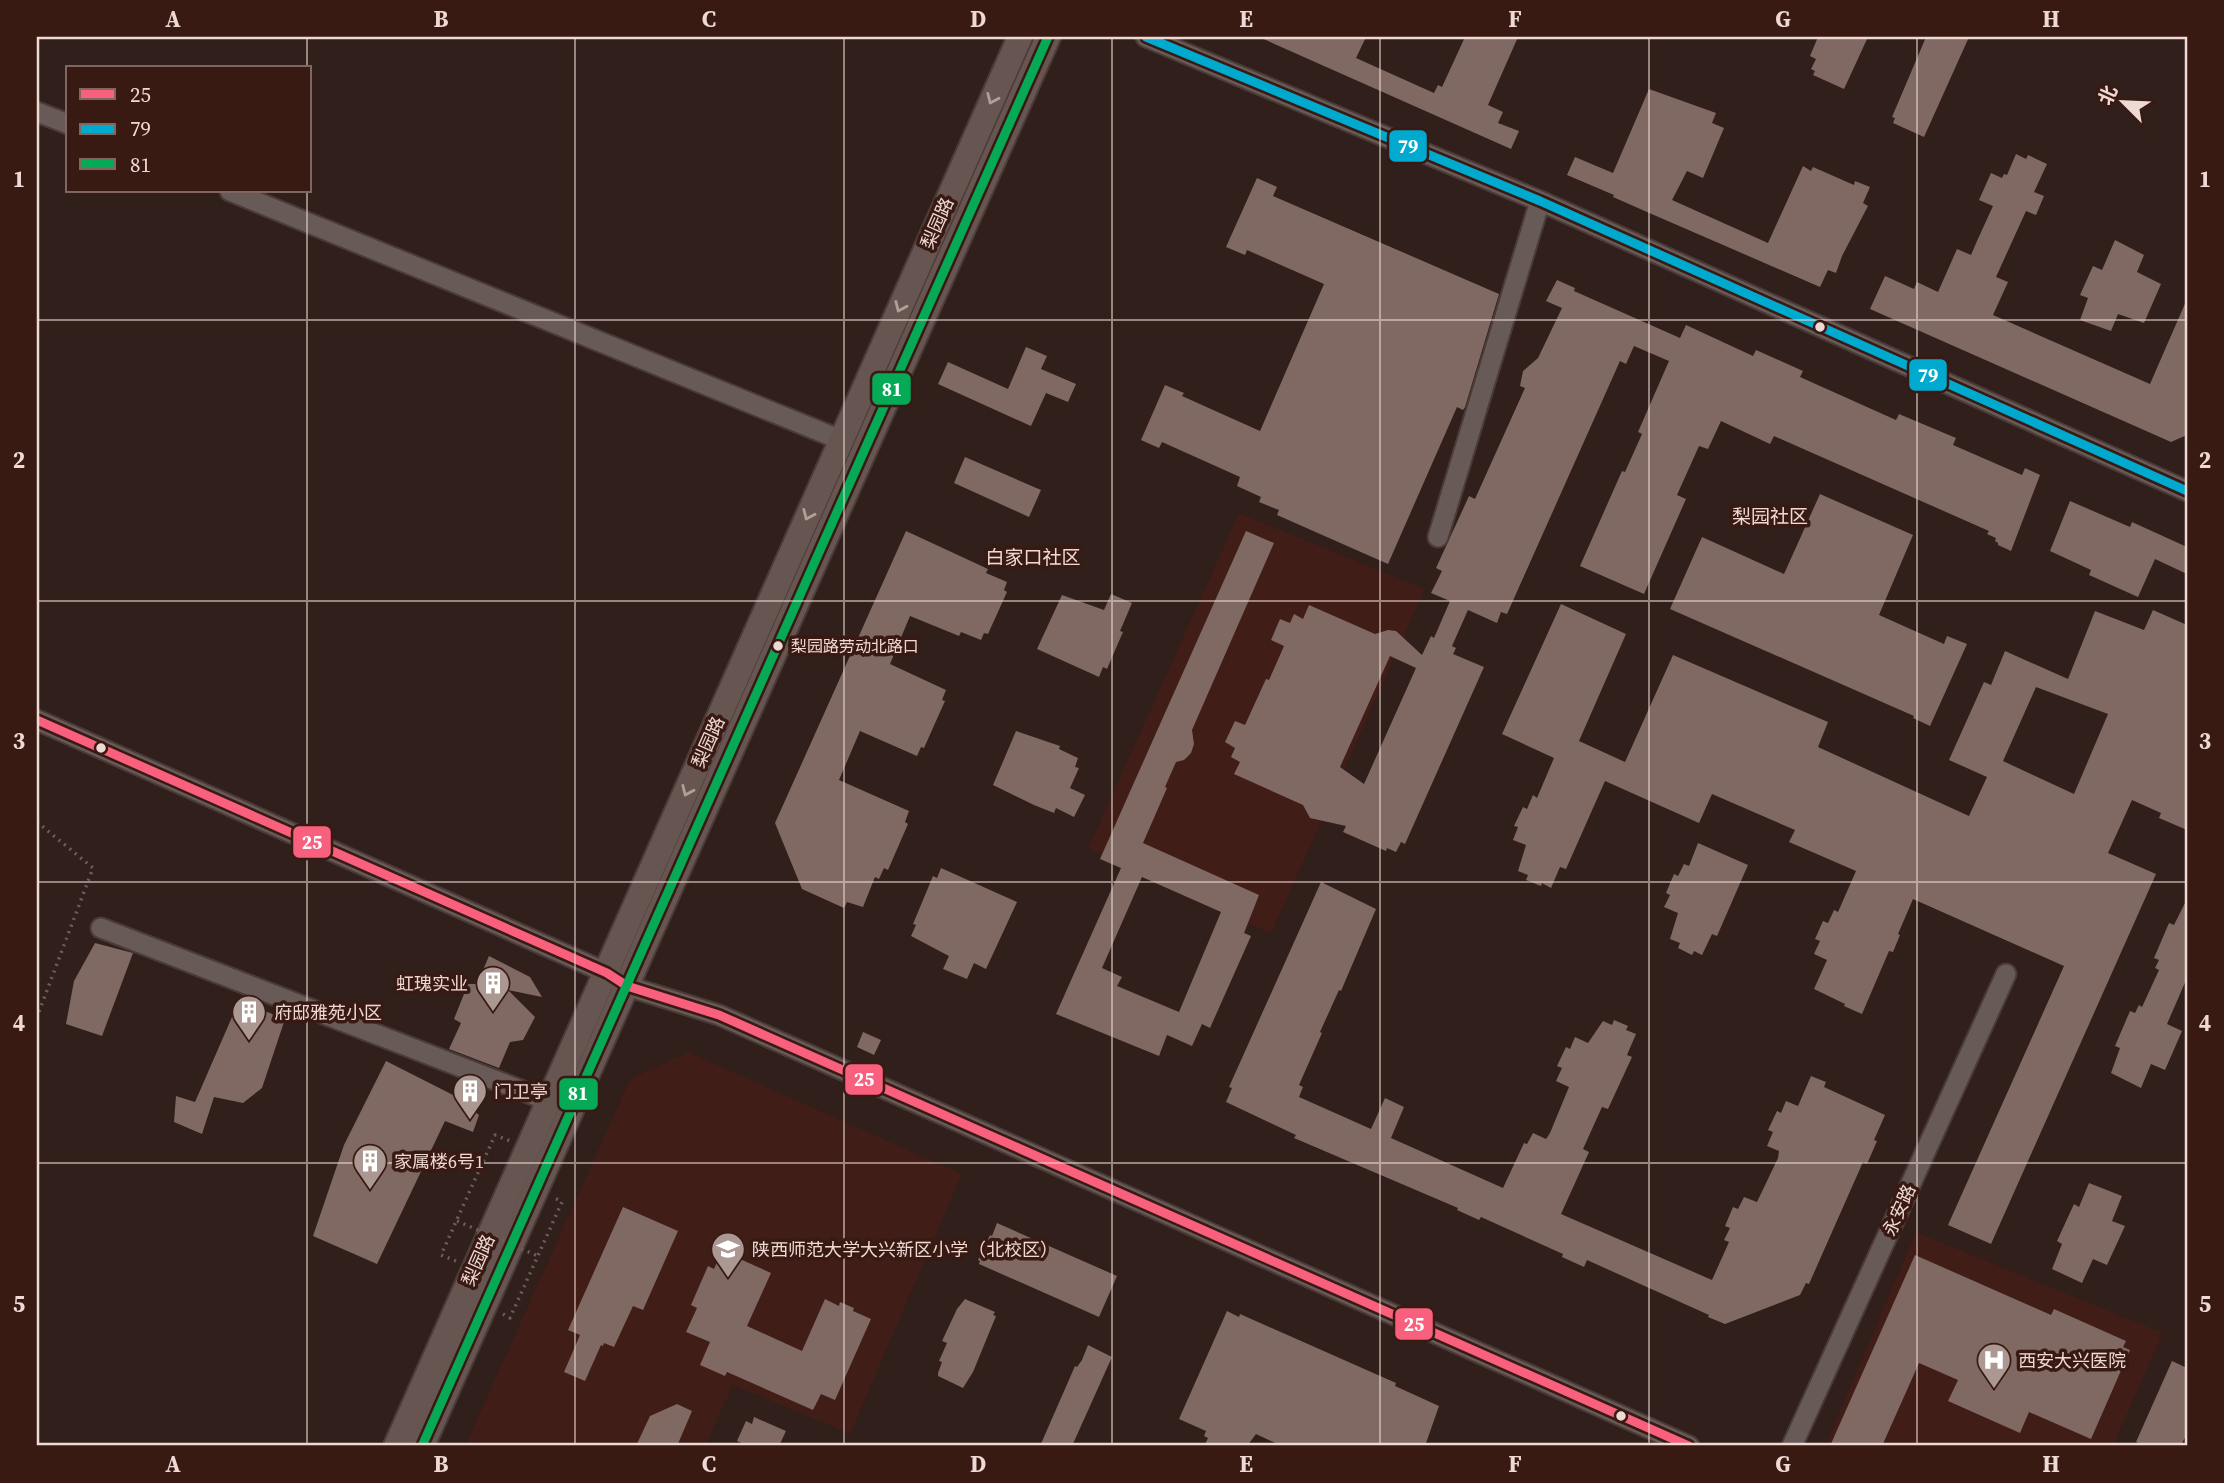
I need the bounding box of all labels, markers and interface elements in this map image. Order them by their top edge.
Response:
text: A [165,3,181,35]
text: B [434,3,449,35]
text: C [702,3,716,35]
text: D [970,3,986,35]
text: E [1239,3,1253,35]
text: F [1508,3,1522,35]
text: G [1775,3,1791,35]
text: H [2042,3,2060,35]
legend [66,66,312,192]
north arrow [2088,66,2158,136]
text: 25 [130,80,151,109]
text: 北 [2092,81,2123,109]
one-way arrow [986,92,1000,104]
text: 79 [130,114,151,143]
line badge: 79 [1388,129,1428,163]
text: 79 [1398,133,1418,159]
text: 81 [130,150,151,179]
text: 1 [13,163,25,195]
text: 1 [2199,163,2211,195]
street label: 梨园路 [915,193,959,253]
one-way arrow [894,300,908,313]
unlabelled marker [1813,320,1827,334]
line badge: 79 [1908,358,1948,392]
text: 79 [1918,362,1938,388]
line badge: 81 [871,372,912,406]
text: 81 [882,376,902,402]
text: 2 [13,444,25,476]
text: 2 [2199,444,2211,476]
district label: 梨园社区 [1732,503,1808,529]
one-way arrow [802,508,816,521]
district label: 白家口社区 [985,544,1081,570]
place label: 梨园路劳动北路口 [791,635,919,657]
marker: 梨园路劳动北路口 [771,639,785,653]
street label: 梨园路 [686,712,730,772]
text: 3 [13,725,25,757]
text: 3 [2199,725,2211,757]
unlabelled marker [94,741,108,755]
one-way arrow [681,784,695,796]
line badge: 25 [292,825,332,859]
text: 25 [302,829,322,855]
building icon: 虹瑰实业 [474,964,512,1013]
place label: 虹瑰实业 [396,971,468,996]
building icon: 府邸雅苑小区 [230,993,268,1042]
place label: 府邸雅苑小区 [274,1000,382,1025]
text: 4 [13,1007,25,1039]
text: 4 [2199,1007,2211,1039]
line badge: 25 [844,1063,884,1096]
text: 25 [854,1066,874,1092]
building icon: 门卫亭 [451,1072,489,1121]
line badge: 81 [558,1077,599,1111]
place label: 门卫亭 [494,1079,548,1104]
text: 81 [568,1080,588,1106]
building icon: 家属楼6号1 [351,1142,389,1191]
place label: 家属楼6号1 [394,1149,484,1174]
street label: 永安路 [1877,1180,1921,1240]
street label: 梨园路 [456,1230,500,1290]
school or university icon: 陕西师范大学大兴新区小学（北校区） [709,1230,747,1279]
place label: 陕西师范大学大兴新区小学（北校区） [752,1237,1058,1262]
text: 5 [13,1288,25,1320]
text: 5 [2199,1288,2211,1320]
line badge: 25 [1394,1307,1434,1341]
text: 25 [1404,1311,1424,1337]
hospital icon: 西安大兴医院 [1975,1341,2013,1390]
place label: 西安大兴医院 [2018,1348,2126,1373]
unlabelled marker [1614,1409,1628,1423]
text: A [165,1448,181,1480]
text: B [434,1448,449,1480]
text: C [702,1448,716,1480]
text: D [970,1448,986,1480]
text: E [1239,1448,1253,1480]
text: F [1508,1448,1522,1480]
text: G [1775,1448,1791,1480]
text: H [2042,1448,2060,1480]

